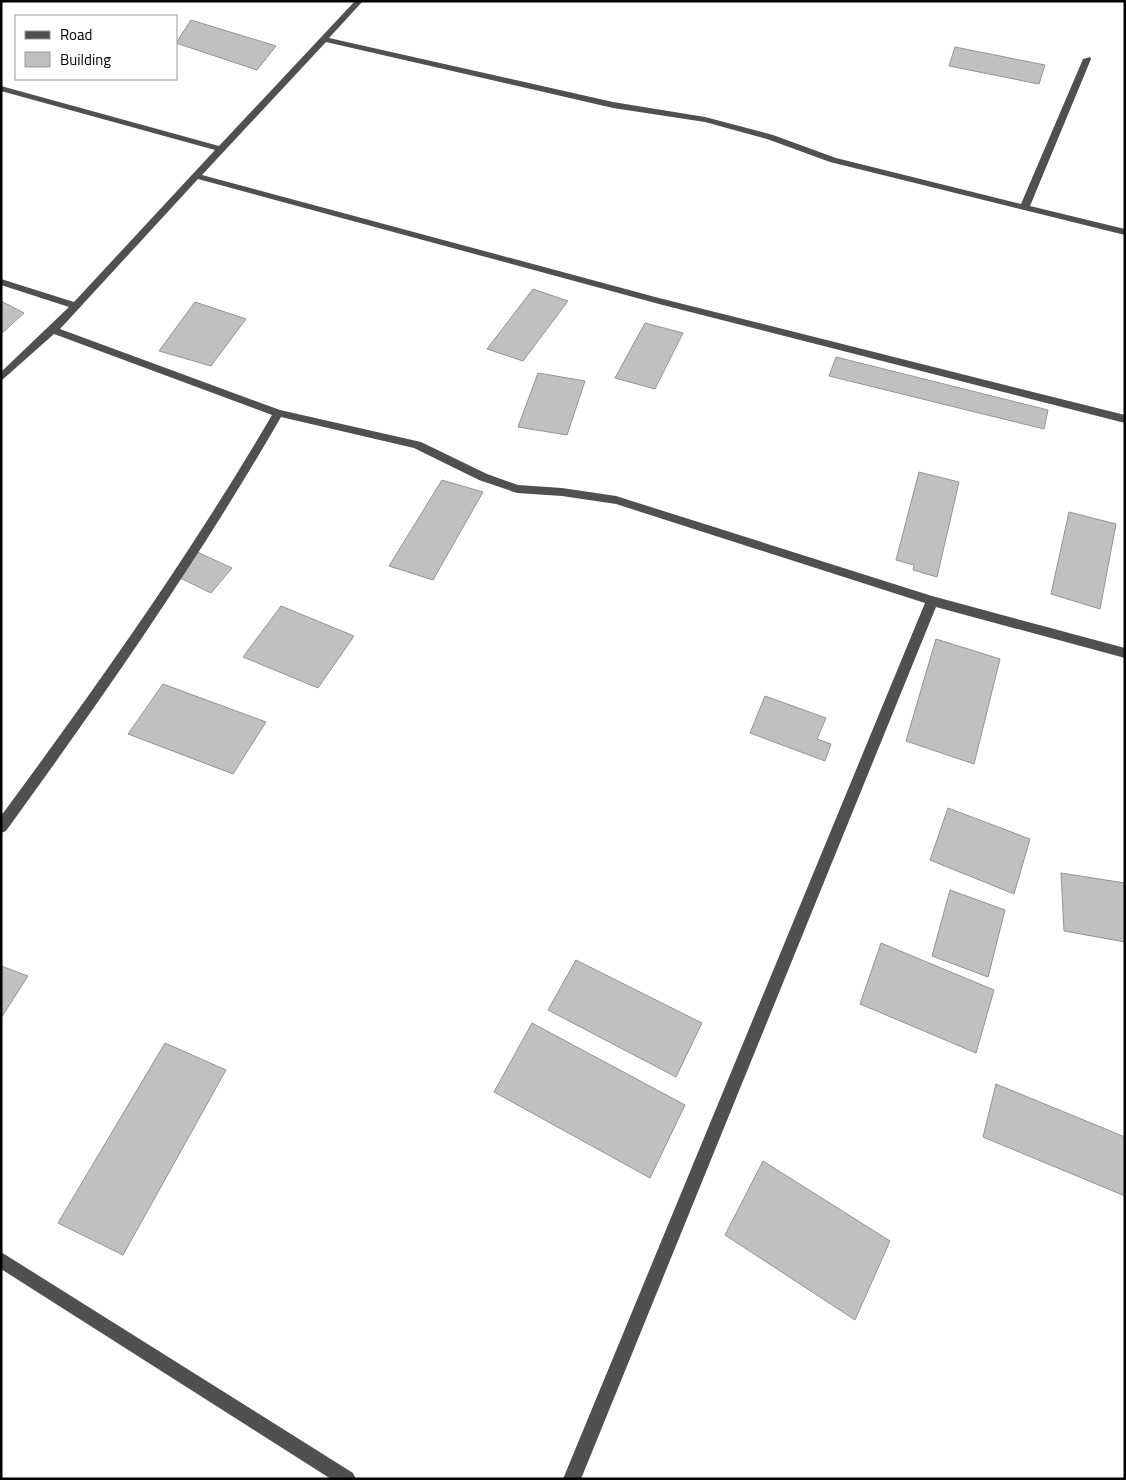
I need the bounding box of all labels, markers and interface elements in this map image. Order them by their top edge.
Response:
legend [15,15,178,80]
text: Road [60,23,92,46]
text: Building [60,48,111,71]

